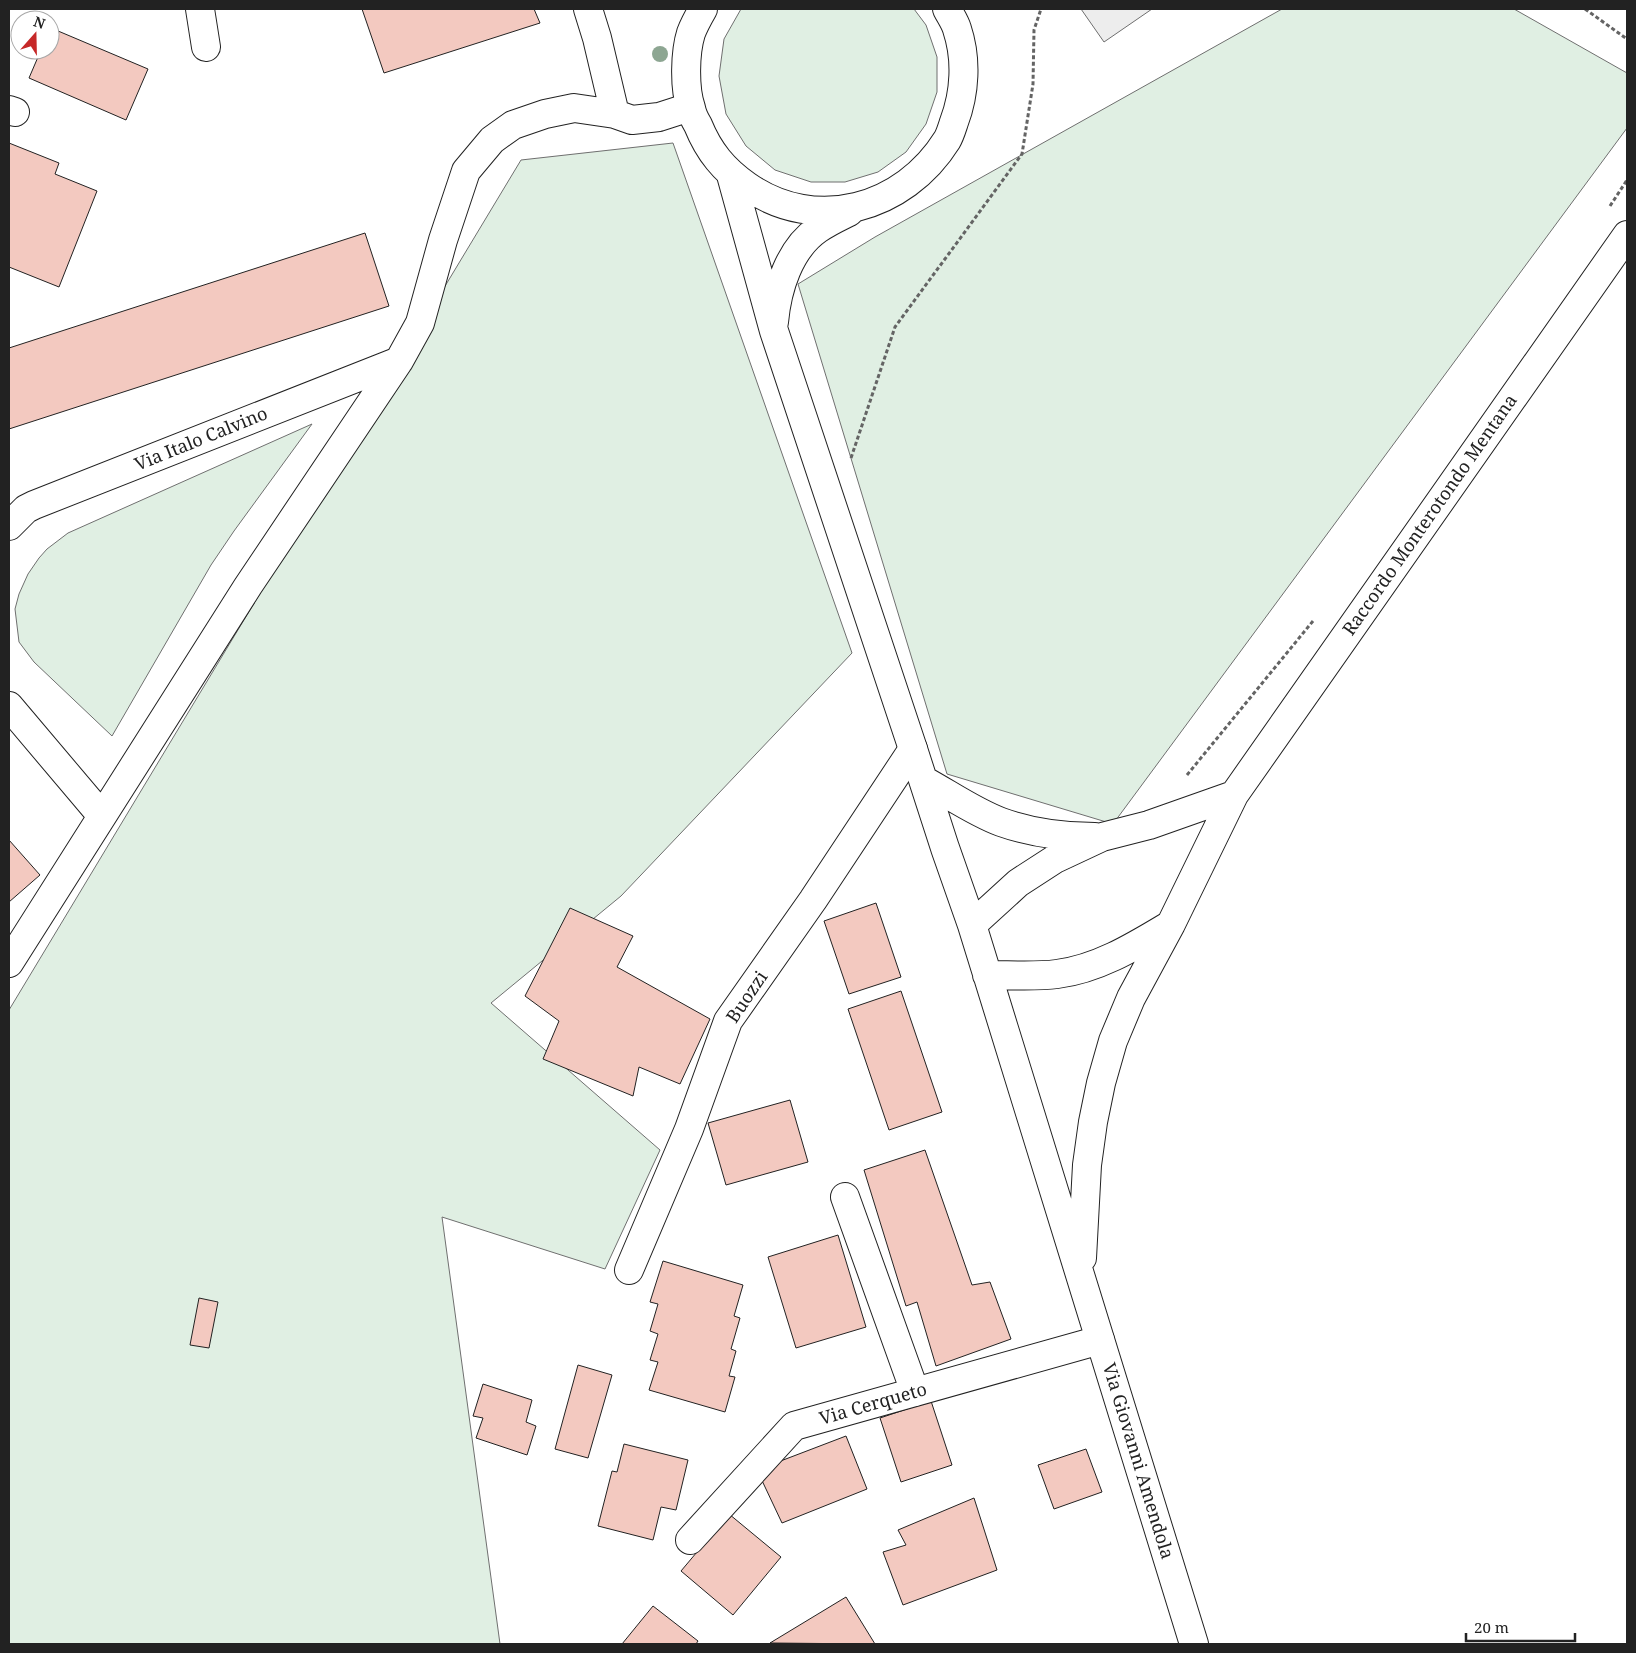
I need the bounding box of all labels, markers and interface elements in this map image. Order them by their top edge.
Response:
north arrow [10,10,60,60]
text: N [31,11,48,33]
street label: Raccordo Monterotondo Mentana [1336,389,1522,640]
street label: Via Italo Calvino [131,400,271,476]
street label: Buozzi [720,966,772,1027]
street label: Via Giovanni Amendola [1098,1360,1180,1562]
street label: Via Cerqueto [816,1376,929,1430]
scale bar [1466,1610,1575,1642]
text: 20 m [1474,1617,1509,1637]

